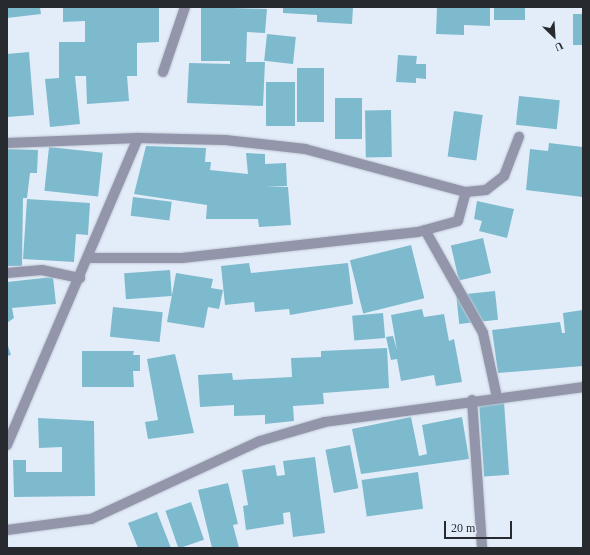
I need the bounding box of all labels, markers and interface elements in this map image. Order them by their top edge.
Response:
north arrow [534,16,574,56]
text: U [553,40,565,54]
scale bar [446,513,514,539]
text: 20 m [451,521,475,535]

